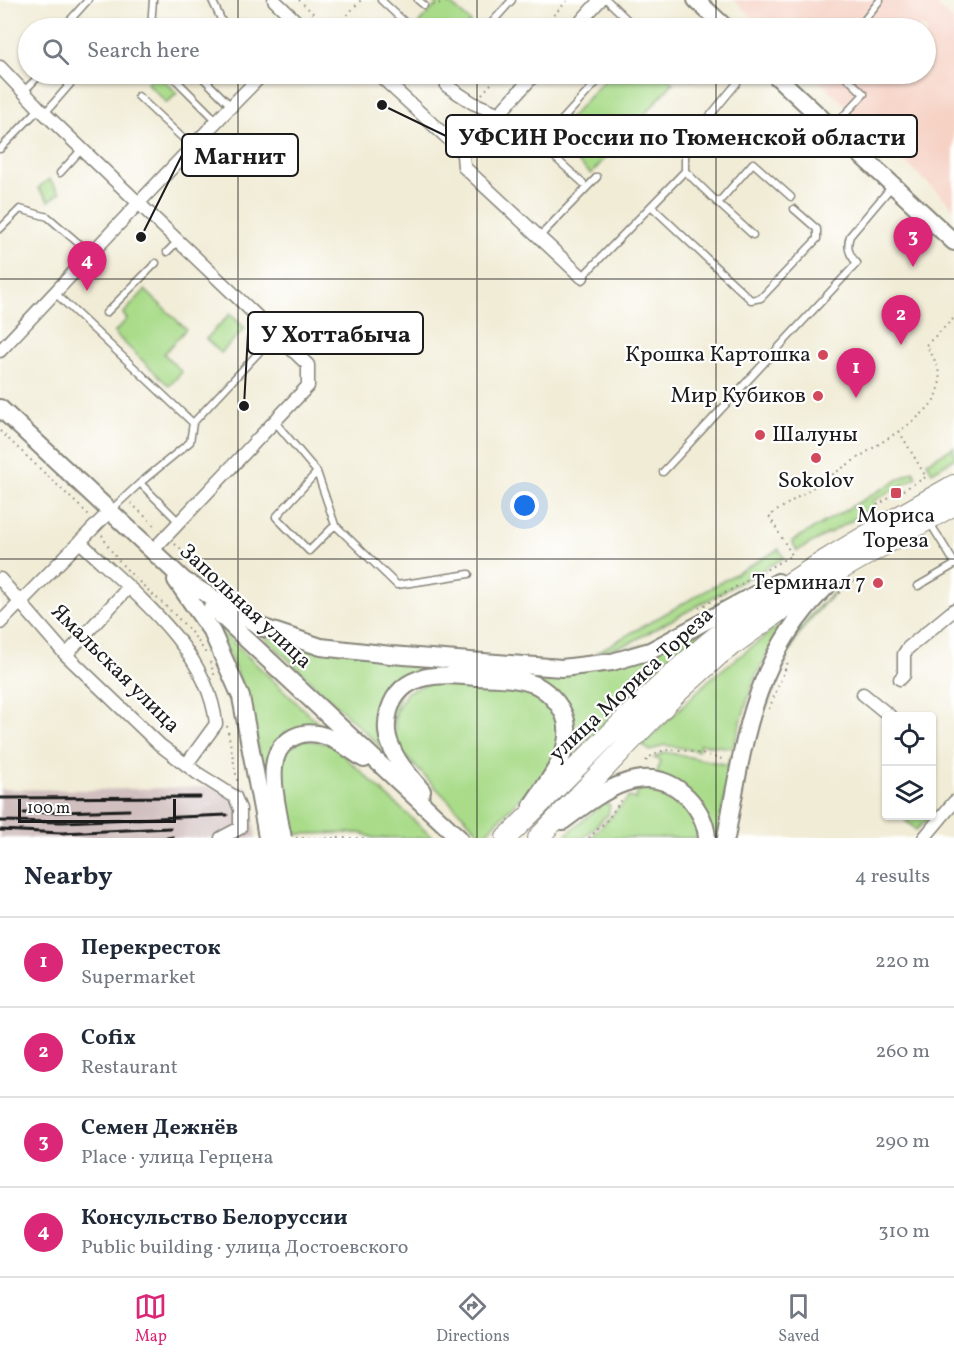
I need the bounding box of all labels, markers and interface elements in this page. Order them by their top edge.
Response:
search box [18,18,936,84]
icon: search [39,35,72,68]
text: Search here [87,36,200,67]
callout: УФСИН России по Тюменской области [446,115,917,157]
text: УФСИН России по Тюменской области [458,122,906,156]
callout: Магнит [182,134,298,176]
text: Магнит [194,141,286,175]
pin: 3 [894,218,932,267]
pin: 4 [68,242,106,291]
pin: 2 [882,296,920,345]
callout: У Хоттабыча [248,312,423,354]
text: У Хоттабыча [261,319,411,353]
place label: Крошка Картошка [625,340,811,371]
marker: Крошка Картошка [816,348,830,362]
pin: 1 [836,348,876,398]
place label: Мир Кубиков [671,381,806,412]
marker: Мир Кубиков [811,389,825,403]
place label: Шалуны [772,420,858,451]
marker: Шалуны [753,428,767,442]
marker: Sokolov [809,451,823,465]
place label: Sokolov [778,466,855,497]
marker: Мориса Тореза [889,486,903,500]
your location [510,491,539,520]
place label: Мориса Тореза [857,501,935,557]
street label: Запольная улица [172,537,318,677]
place label: Терминал 7 [752,568,866,599]
marker: Терминал 7 [871,576,885,590]
street label: Ямальская улица [43,597,187,741]
street label: улица Мориса Тореза [543,600,721,769]
map controls [882,712,936,820]
button: locate [882,712,936,766]
button: layers [882,766,936,820]
scale bar [18,796,176,824]
text: 100 m [27,798,70,820]
text: Nearby [24,859,113,895]
text: 4 results [855,863,930,891]
text: Перекресток [81,933,221,964]
text: 1 [39,948,48,976]
text: 220 m [875,948,930,976]
text: Supermarket [81,964,196,992]
text: Cofix [81,1023,136,1054]
text: 2 [38,1038,49,1066]
text: 260 m [875,1038,930,1066]
text: Restaurant [81,1054,178,1082]
text: Семен Дежнёв [81,1113,238,1144]
text: 3 [38,1128,49,1156]
text: 290 m [875,1128,930,1156]
text: Place · улица Герцена [81,1144,273,1172]
text: Консульство Белоруссии [81,1203,348,1234]
text: 4 [37,1218,50,1246]
text: 310 m [878,1218,930,1246]
text: Public building · улица Достоевского [81,1234,408,1262]
tab: Map [134,1290,167,1348]
tab: Directions [436,1290,510,1348]
tab: Saved [778,1290,820,1348]

